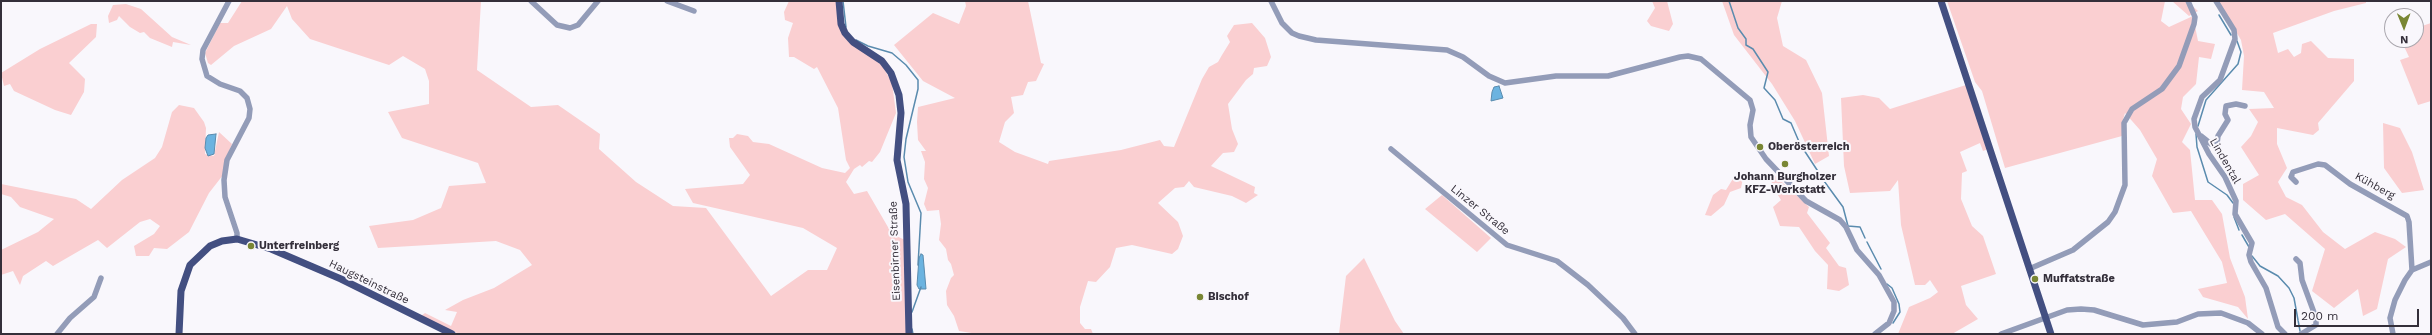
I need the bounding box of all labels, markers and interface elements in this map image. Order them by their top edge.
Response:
north arrow [2384,8,2424,48]
text: N [2400,33,2408,46]
street label: Lindental [2207,136,2243,186]
place label: Oberösterreich [1768,140,1850,154]
marker: Oberösterreich [1755,142,1765,152]
marker: Johann Burgholzer KFZ-Werkstatt [1780,159,1790,169]
place label: Johann Burgholzer KFZ-Werkstatt [1734,170,1836,196]
street label: Kühberg [2353,170,2397,202]
street label: Linzer Straße [1448,182,1512,238]
street label: Eisenbirner Straße [887,201,903,301]
place label: Unterfreinberg [259,239,339,253]
marker: Unterfreinberg [246,241,256,251]
street label: Haugsteinstraße [327,257,411,307]
place label: Muffatstraße [2043,272,2115,286]
marker: Muffatstraße [2030,274,2040,284]
place label: Bischof [1208,290,1249,304]
marker: Bischof [1195,292,1205,302]
scale bar [2296,301,2421,327]
text: 200 m [2301,309,2338,323]

